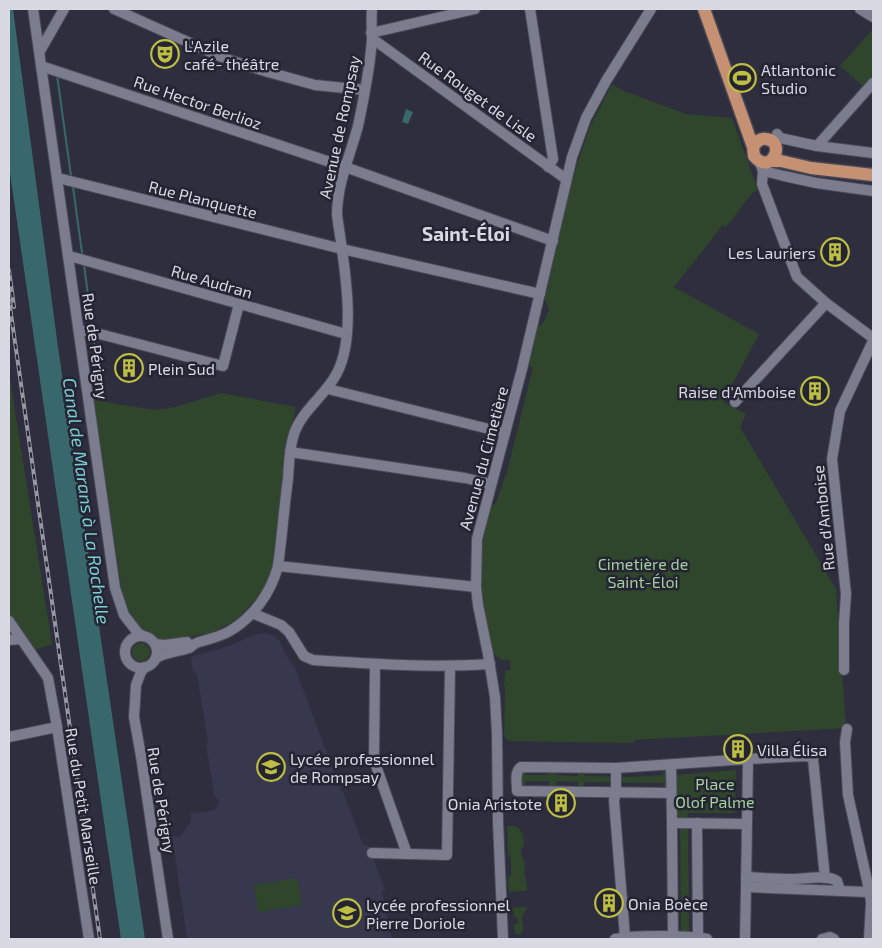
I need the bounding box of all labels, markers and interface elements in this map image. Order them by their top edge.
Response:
place label: L'Azile café- théâtre [184,36,279,73]
theatre icon: L'Azile café- théâtre [150,39,180,69]
street label: Rue Rouget de Lisle [415,47,541,145]
street label: Avenue de Rompsay [315,53,364,200]
place label: Atlantonic Studio [761,60,836,97]
sports icon: Atlantonic Studio [727,63,757,93]
street label: Rue Hector Berlioz [132,71,264,133]
street label: Rue Planquette [147,176,259,222]
district label: Saint-Éloi [422,221,510,245]
building icon: Les Lauriers [820,237,850,267]
place label: Les Lauriers [728,243,816,262]
street label: Rue Audran [169,260,255,302]
street label: Rue de Périgny [79,291,113,401]
building icon: Plein Sud [114,353,144,383]
place label: Plein Sud [148,359,215,378]
water label: Canal de Marans à La Rochelle [59,376,115,626]
building icon: Raise d'Amboise [800,376,830,406]
place label: Raise d'Amboise [678,382,796,401]
street label: Avenue du Cimetière [455,384,511,532]
street label: Rue d'Amboise [808,464,838,572]
park label: Cimetière de Saint-Éloi [598,554,688,591]
street label: Rue du Petit Marseille [62,726,106,886]
building icon: Villa Élisa [723,734,753,764]
place label: Villa Élisa [757,740,827,759]
street label: Rue de Périgny [144,745,180,855]
place label: Lycée professionnel de Rompsay [290,749,435,786]
school or university icon: Lycée professionnel de Rompsay [256,752,286,782]
park label: Place Olof Palme [675,774,755,811]
building icon: Onia Aristote [546,788,576,818]
place label: Onia Aristote [448,794,542,813]
building icon: Onia Boèce [594,888,624,918]
place label: Onia Boèce [628,894,708,913]
place label: Lycée professionnel Pierre Doriole [366,895,511,932]
school or university icon: Lycée professionnel Pierre Doriole [332,898,362,928]

